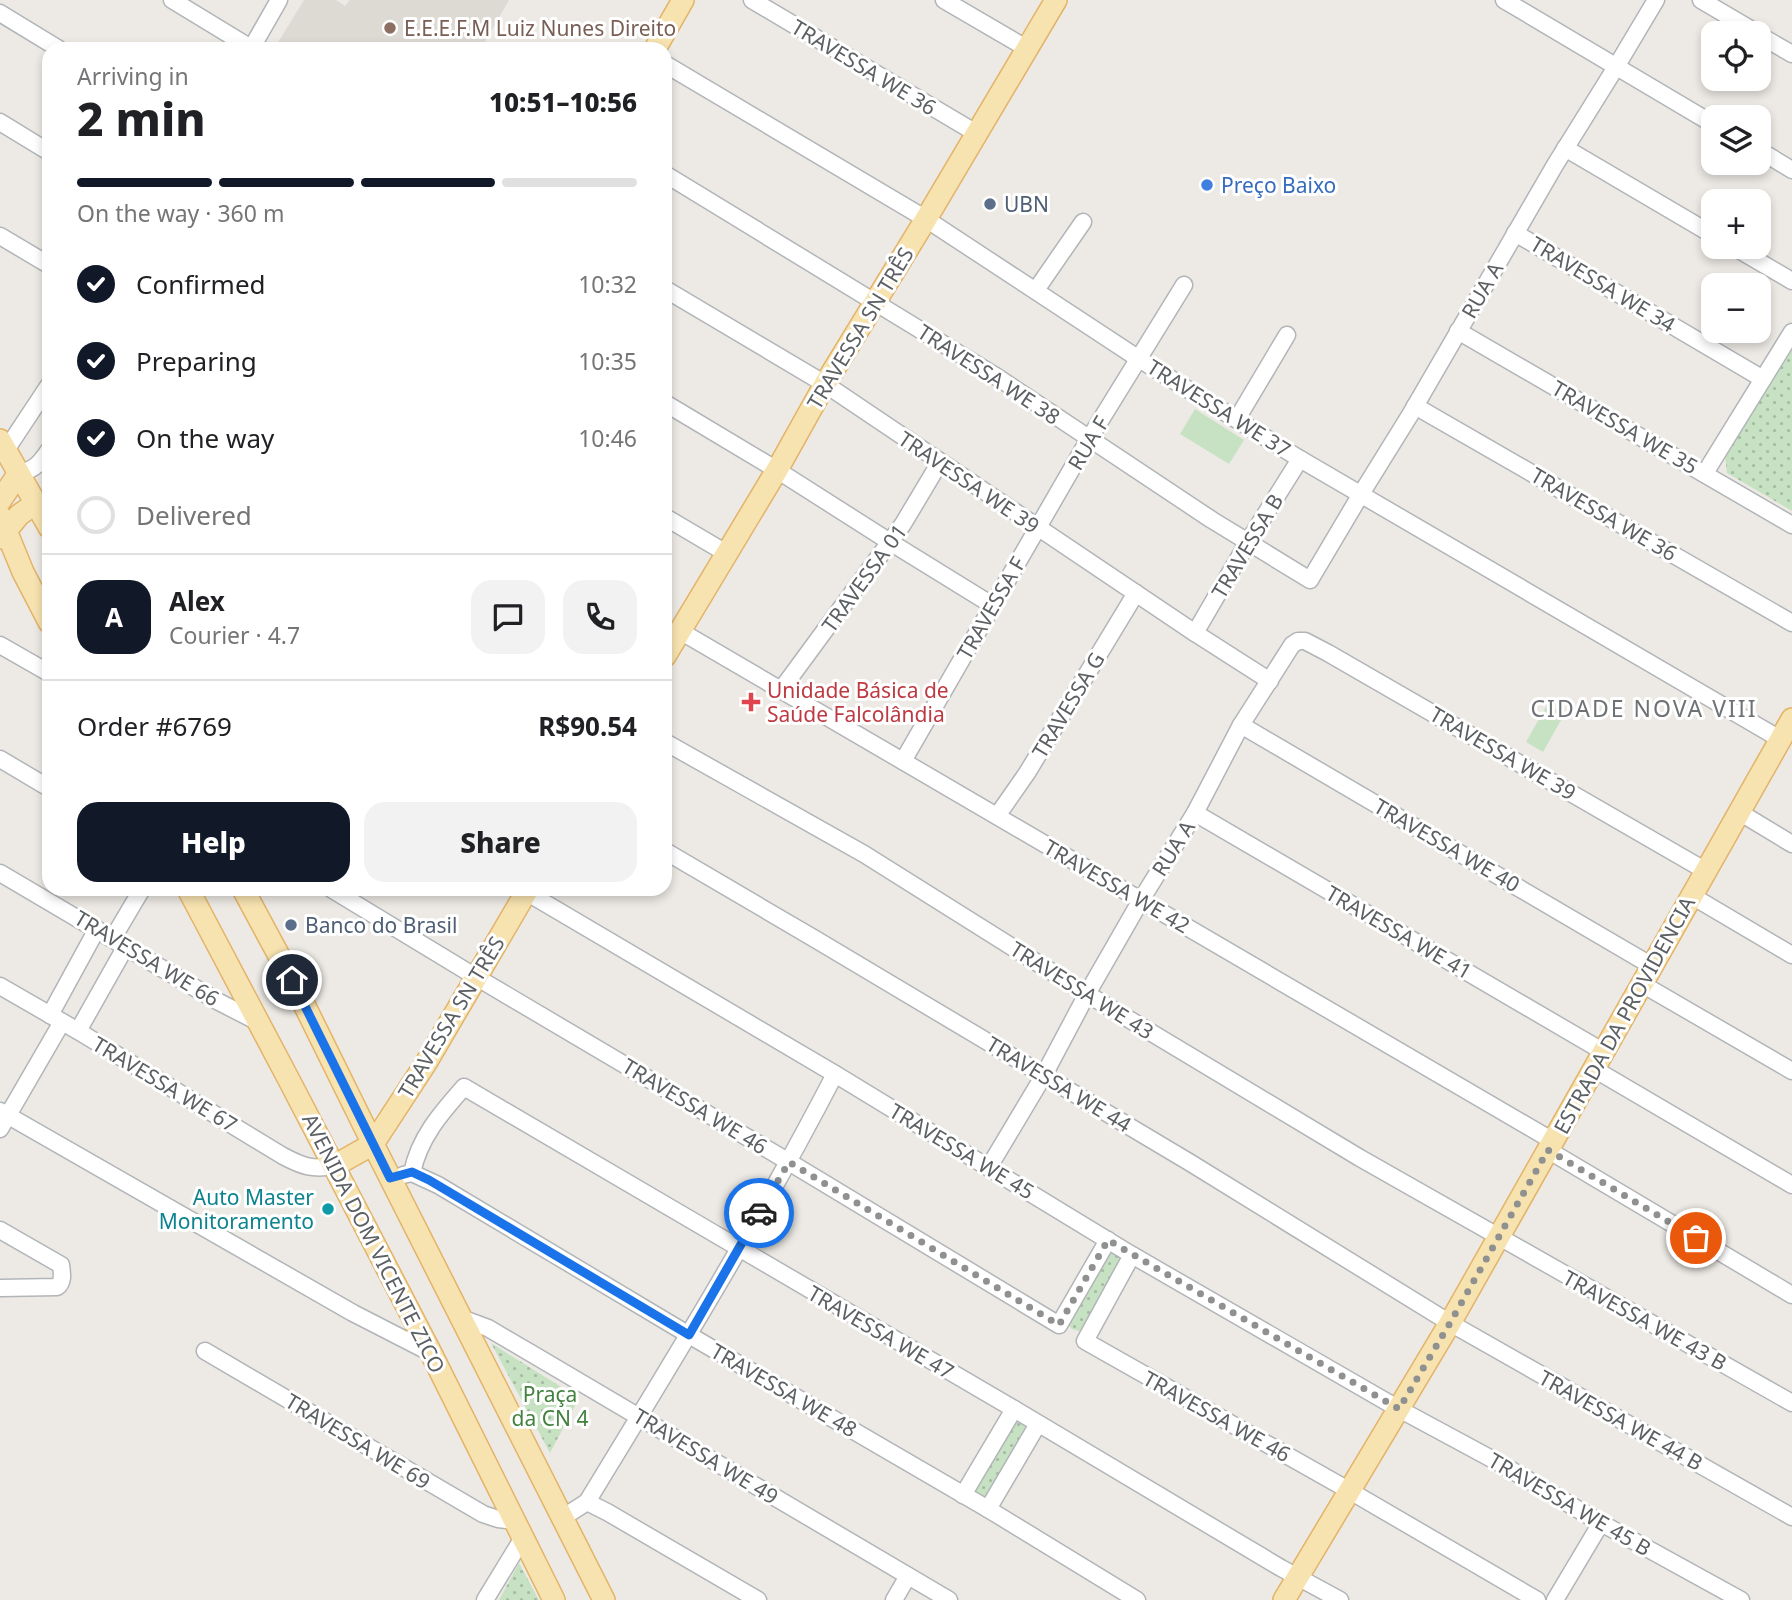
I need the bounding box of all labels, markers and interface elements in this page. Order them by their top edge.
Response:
street label: TRAVESSA WE 36 [786,13,942,121]
place label: E.E.E.F.M Luiz Nunes Direito [404,14,676,42]
marker: E.E.E.F.M Luiz Nunes Direito [382,20,398,36]
map controls [1701,21,1771,343]
button: locate [1701,21,1771,91]
text: Arriving in [77,60,189,92]
text: 10:51–10:56 [489,84,637,120]
text: 2 min [77,87,206,149]
button: layers [1701,105,1771,175]
place label: Preço Baixo [1221,171,1336,199]
marker: Preço Baixo [1199,177,1215,193]
button: + [1701,189,1771,259]
place label: UBN [1004,190,1049,218]
marker: UBN [982,196,998,212]
text: On the way · 360 m [77,197,284,229]
street label: TRAVESSA WE 34 [1525,230,1681,338]
street label: TRAVESSA SN TRÊS [801,242,919,414]
street label: RUA A [1455,256,1510,323]
icon: check [77,265,115,303]
text: Confirmed [136,266,266,302]
text: 10:32 [578,268,637,300]
button: − [1701,273,1771,343]
street label: TRAVESSA WE 38 [913,318,1065,430]
icon: check [77,342,115,380]
text: Preparing [136,343,257,379]
text: 10:35 [578,345,637,377]
street label: TRAVESSA WE 37 [1142,353,1296,463]
street label: TRAVESSA WE 35 [1547,374,1703,480]
street label: RUA F [1061,411,1115,475]
icon: check [77,419,115,457]
text: On the way [136,420,274,456]
text: 10:46 [578,422,637,454]
street label: TRAVESSA WE 39 [893,424,1045,540]
street label: TRAVESSA WE 36 [1526,461,1682,567]
street label: TRAVESSA B [1205,489,1289,603]
text: Delivered [136,497,252,533]
street label: TRAVESSA 01 [815,518,913,638]
street label: TRAVESSA F [950,551,1032,665]
button: chat [471,580,545,654]
button: phone [563,580,637,654]
text: Alex [169,583,225,619]
text: A [105,599,123,635]
text: Courier · 4.7 [169,619,300,651]
street label: TRAVESSA G [1025,647,1111,763]
place label: Unidade Básica de Saúde Falcolândia [767,676,949,728]
marker: Unidade Básica de Saúde Falcolândia [741,692,761,712]
district label: CIDADE NOVA VIII [1531,692,1757,724]
street label: TRAVESSA WE 39 [1425,700,1581,806]
text: Order #6769 [77,708,232,744]
text: R$90.54 [538,708,637,744]
street label: TRAVESSA WE 40 [1369,792,1525,898]
button: Help [77,802,350,882]
button: Share [364,802,637,882]
street label: RUA A [1145,814,1201,881]
street label: TRAVESSA WE 42 [1039,833,1195,939]
street label: TRAVESSA WE 41 [1321,879,1477,985]
street label: ESTRADA DA PROVIDENCIA [1547,891,1701,1139]
street label: TRAVESSA WE 66 [69,904,225,1012]
place label: Banco do Brasil [305,911,457,939]
marker: Banco do Brasil [283,917,299,933]
street label: TRAVESSA SN TRÊS [392,931,510,1103]
street label: TRAVESSA WE 43 [1005,935,1159,1045]
pin [262,950,322,1010]
icon: home [273,961,311,999]
street label: TRAVESSA WE 67 [87,1030,243,1138]
street label: TRAVESSA WE 44 [981,1030,1137,1138]
street label: TRAVESSA WE 46 [617,1052,773,1160]
street label: TRAVESSA WE 45 [884,1097,1040,1205]
street label: AVENIDA DOM VICENTE ZICO [296,1108,452,1378]
courier [724,1178,794,1248]
place label: Auto Master Monitoramento [159,1183,314,1235]
icon: car [740,1194,778,1232]
marker: Auto Master Monitoramento [320,1201,336,1217]
pin [1666,1208,1726,1268]
icon: bag [1677,1219,1715,1257]
street label: TRAVESSA WE 43 B [1558,1263,1732,1377]
street label: TRAVESSA WE 47 [803,1279,959,1385]
street label: TRAVESSA WE 48 [706,1337,862,1443]
street label: TRAVESSA WE 44 B [1534,1363,1708,1477]
street label: TRAVESSA WE 46 [1138,1364,1296,1468]
park label: Praça da CN 4 [512,1380,588,1432]
street label: TRAVESSA WE 69 [280,1387,436,1495]
street label: TRAVESSA WE 49 [628,1402,784,1510]
street label: TRAVESSA WE 45 B [1484,1446,1656,1562]

